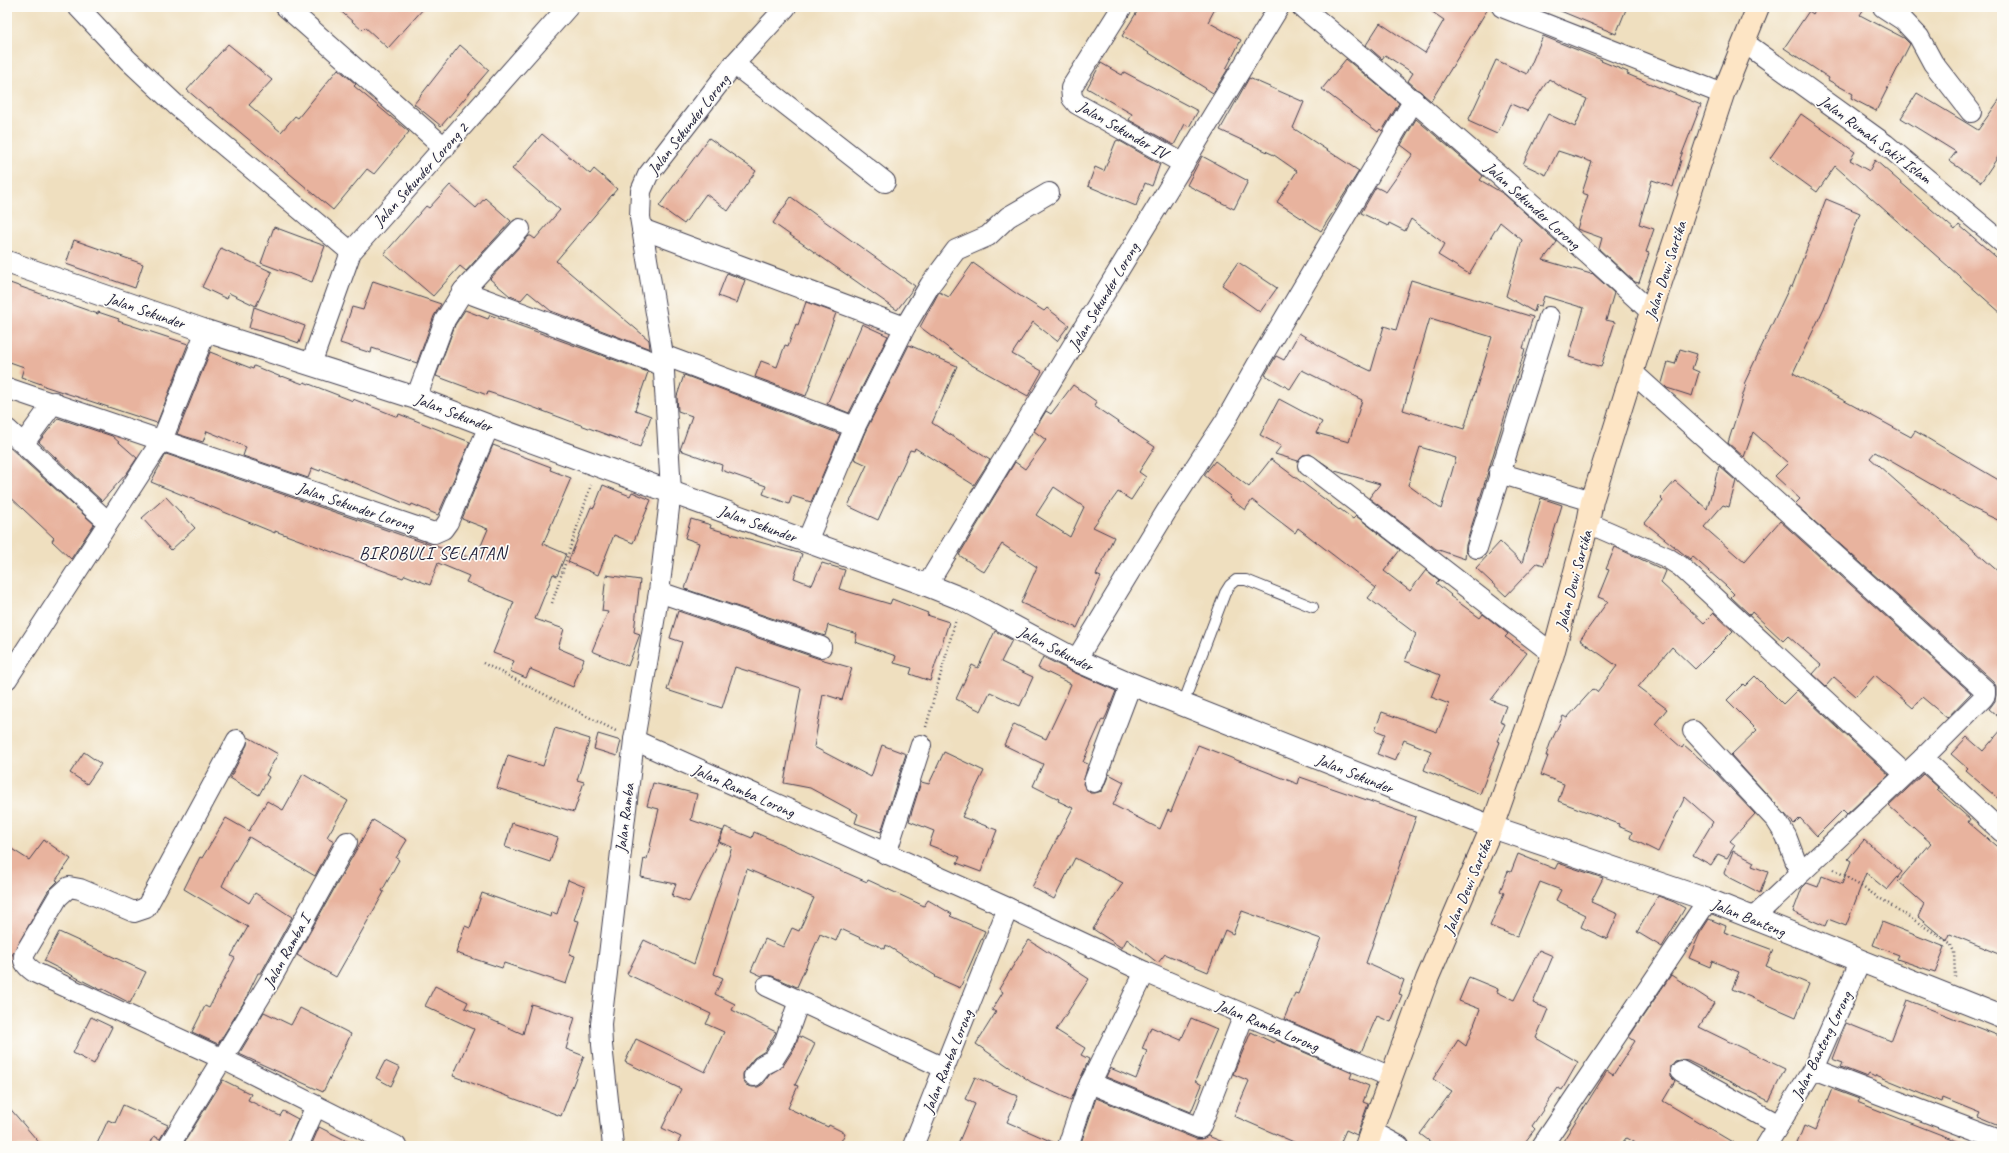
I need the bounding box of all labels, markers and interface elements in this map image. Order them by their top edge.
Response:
street label: Jalan Sekunder Lorong [643,69,735,180]
street label: Jalan Rumah Sakit Islam [1815,91,1936,189]
street label: Jalan Sekunder IV [1073,96,1173,165]
street label: Jalan Sekunder Lorong 2 [368,117,474,231]
street label: Jalan Sekunder Lorong [1480,157,1585,255]
street label: Jalan Dewi Sartika [1640,218,1692,323]
street label: Jalan Sekunder Lorong [1063,238,1144,355]
street label: Jalan Sekunder [103,288,188,334]
street label: Jalan Sekunder [411,389,496,437]
street label: Jalan Sekunder Lorong [294,477,418,537]
street label: Jalan Sekunder [715,500,800,548]
street label: Jalan Dewi Sartika [1551,527,1597,633]
district label: BIROBULI SELATAN [359,542,509,564]
street label: Jalan Sekunder [1014,621,1097,677]
street label: Jalan Sekunder [1312,749,1397,799]
street label: Jalan Ramba Lorong [688,759,799,823]
street label: Jalan Ramba [611,782,639,855]
street label: Jalan Dewi Sartika [1438,834,1497,938]
street label: Jalan Banteng [1708,894,1789,942]
street label: Jalan Ramba I [258,909,317,992]
street label: Jalan Banteng Lorong [1787,987,1857,1104]
street label: Jalan Ramba Lorong [1212,995,1323,1057]
street label: Jalan Ramba Lorong [918,1005,978,1117]

